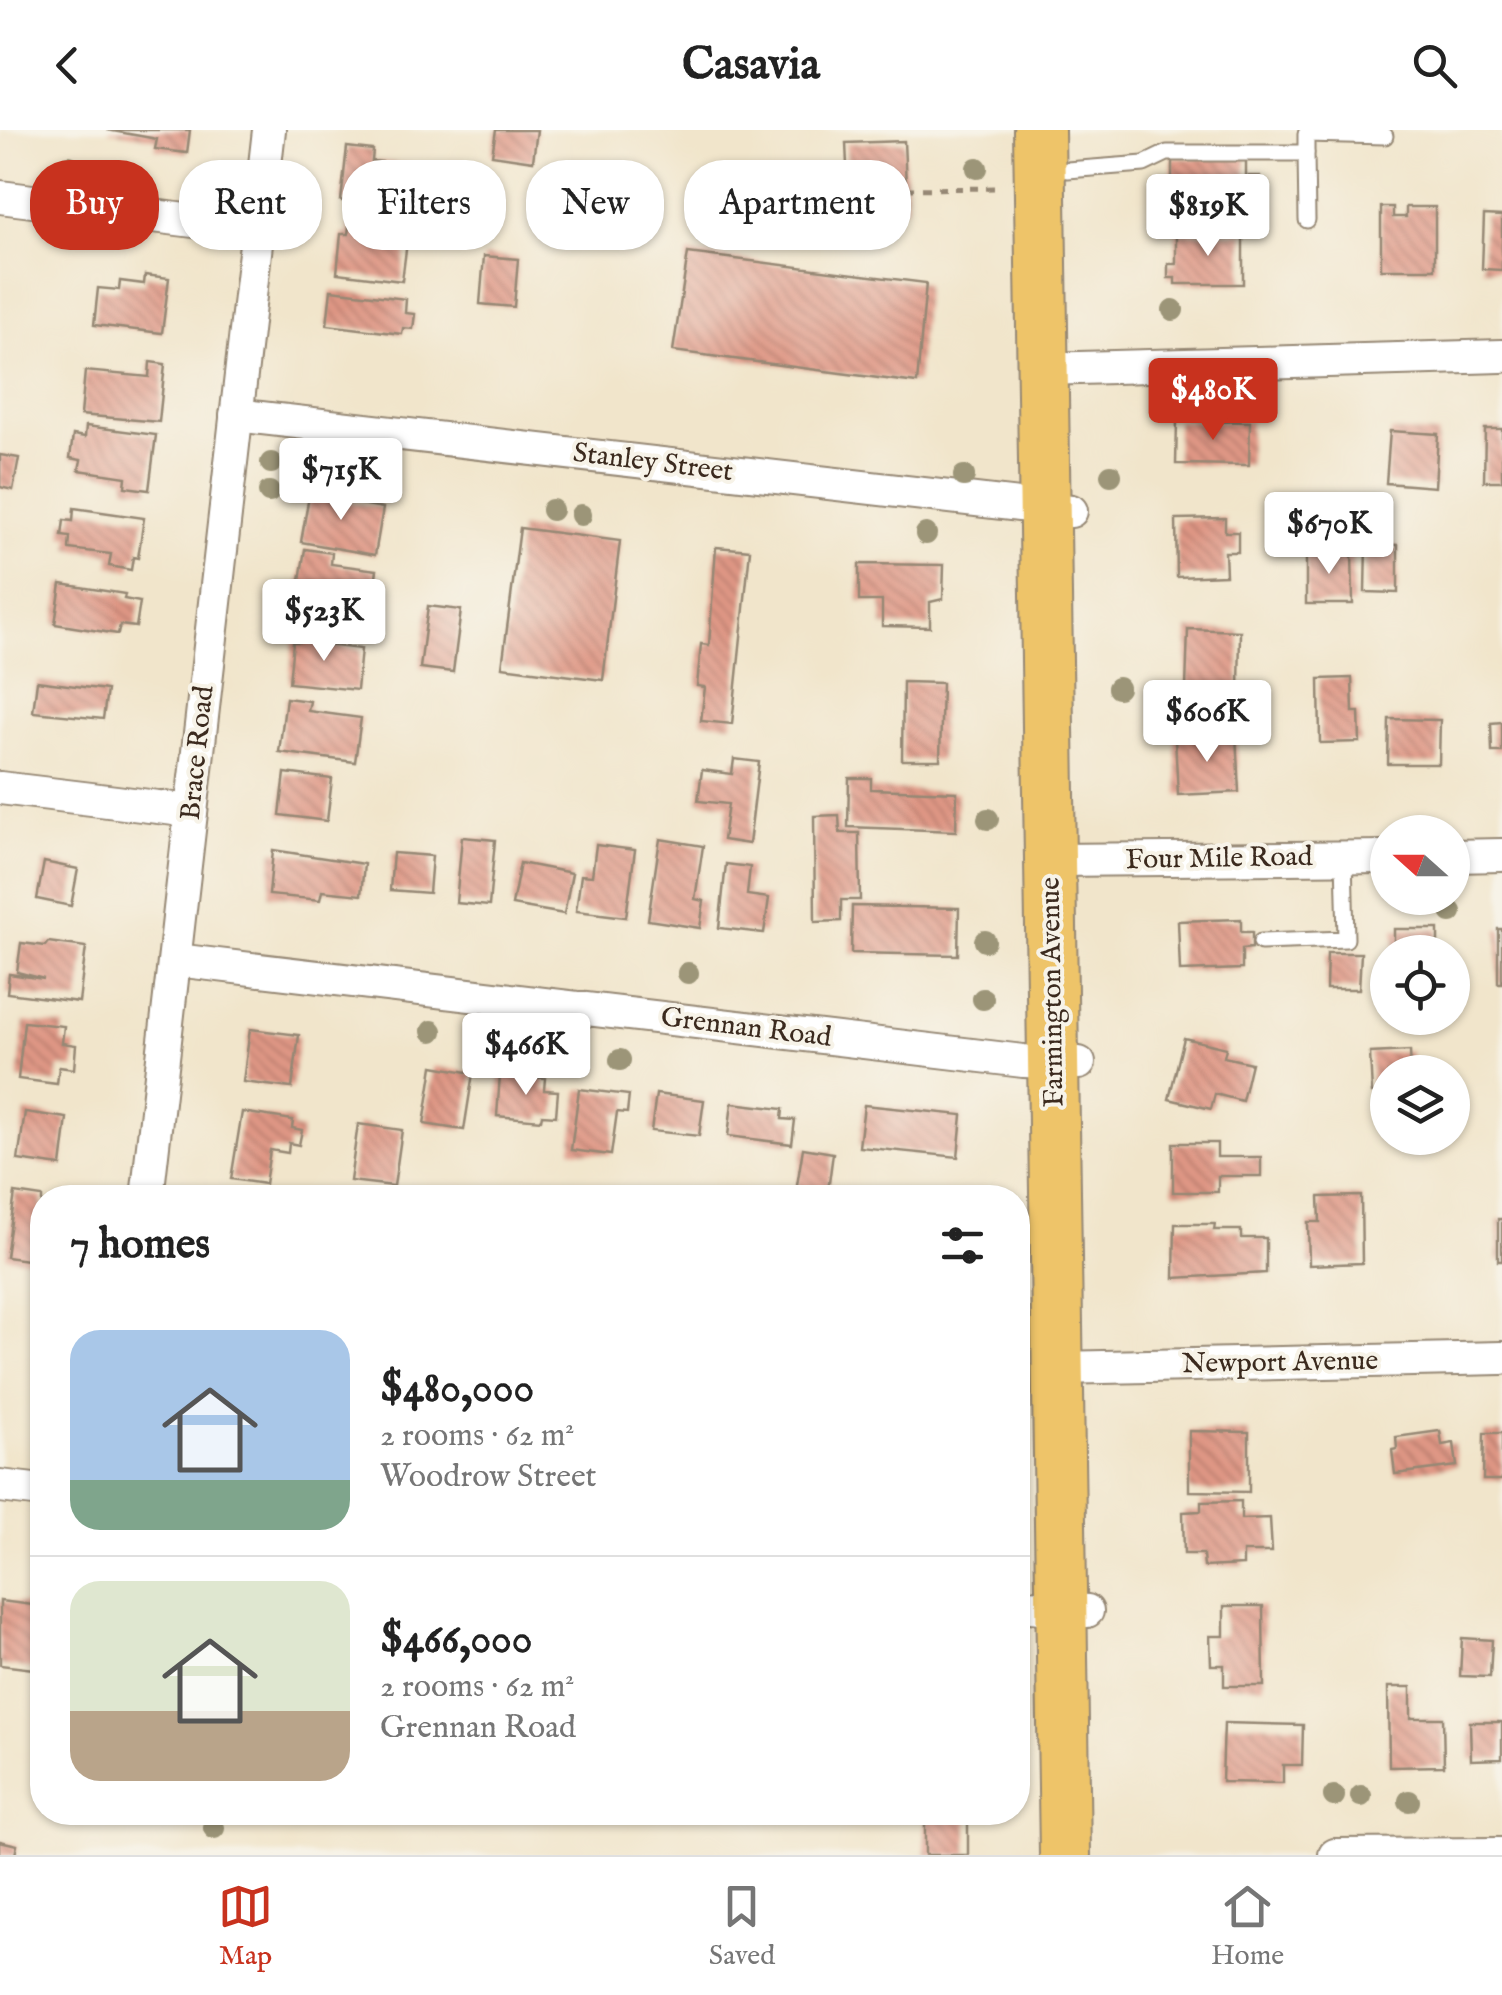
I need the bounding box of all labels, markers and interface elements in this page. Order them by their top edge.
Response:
text: Casavia [682,37,820,94]
icon: back [40,38,95,93]
icon: search [1407,38,1462,93]
chip: Buy [30,160,159,250]
chip: Rent [179,160,322,250]
chip: Filters [342,160,506,250]
chip: New [526,160,664,250]
chip: Apartment [684,160,911,250]
pin: $819K [1138,174,1278,259]
text: $819K [1168,186,1248,227]
pin: $480K [1143,358,1283,443]
text: $480K [1171,370,1255,411]
street label: Stanley Street [571,436,735,490]
pin: $715K [271,438,411,523]
text: $715K [301,450,381,491]
pin: $670K [1259,492,1399,577]
text: $670K [1286,504,1372,545]
pin: $523K [254,579,394,664]
text: $523K [284,591,364,632]
pin: $606K [1137,680,1277,765]
street label: Brace Road [174,684,222,822]
text: $606K [1165,692,1249,733]
north arrow [1370,815,1470,915]
map controls [1370,815,1470,1155]
street label: Four Mile Road [1125,840,1313,878]
street label: Farmington Avenue [1033,876,1073,1107]
button: locate [1370,935,1470,1035]
street label: Grennan Road [659,1000,833,1056]
pin: $466K [456,1013,596,1098]
text: $466K [484,1025,568,1066]
button: layers [1370,1055,1470,1155]
icon: filters [935,1218,990,1273]
text: 7 homes [70,1219,210,1272]
street label: Newport Avenue [1181,1344,1379,1382]
text: $480,000 [380,1363,534,1416]
icon: home [150,1370,270,1490]
text: 2 rooms · 62 m² [380,1416,574,1457]
text: Woodrow Street [380,1457,597,1498]
text: $466,000 [380,1614,532,1667]
icon: home [150,1621,270,1741]
text: 2 rooms · 62 m² [380,1667,574,1708]
text: Grennan Road [380,1708,576,1749]
tab: Map [218,1879,273,1974]
tab: Saved [709,1879,775,1974]
tab: Home [1211,1879,1284,1974]

